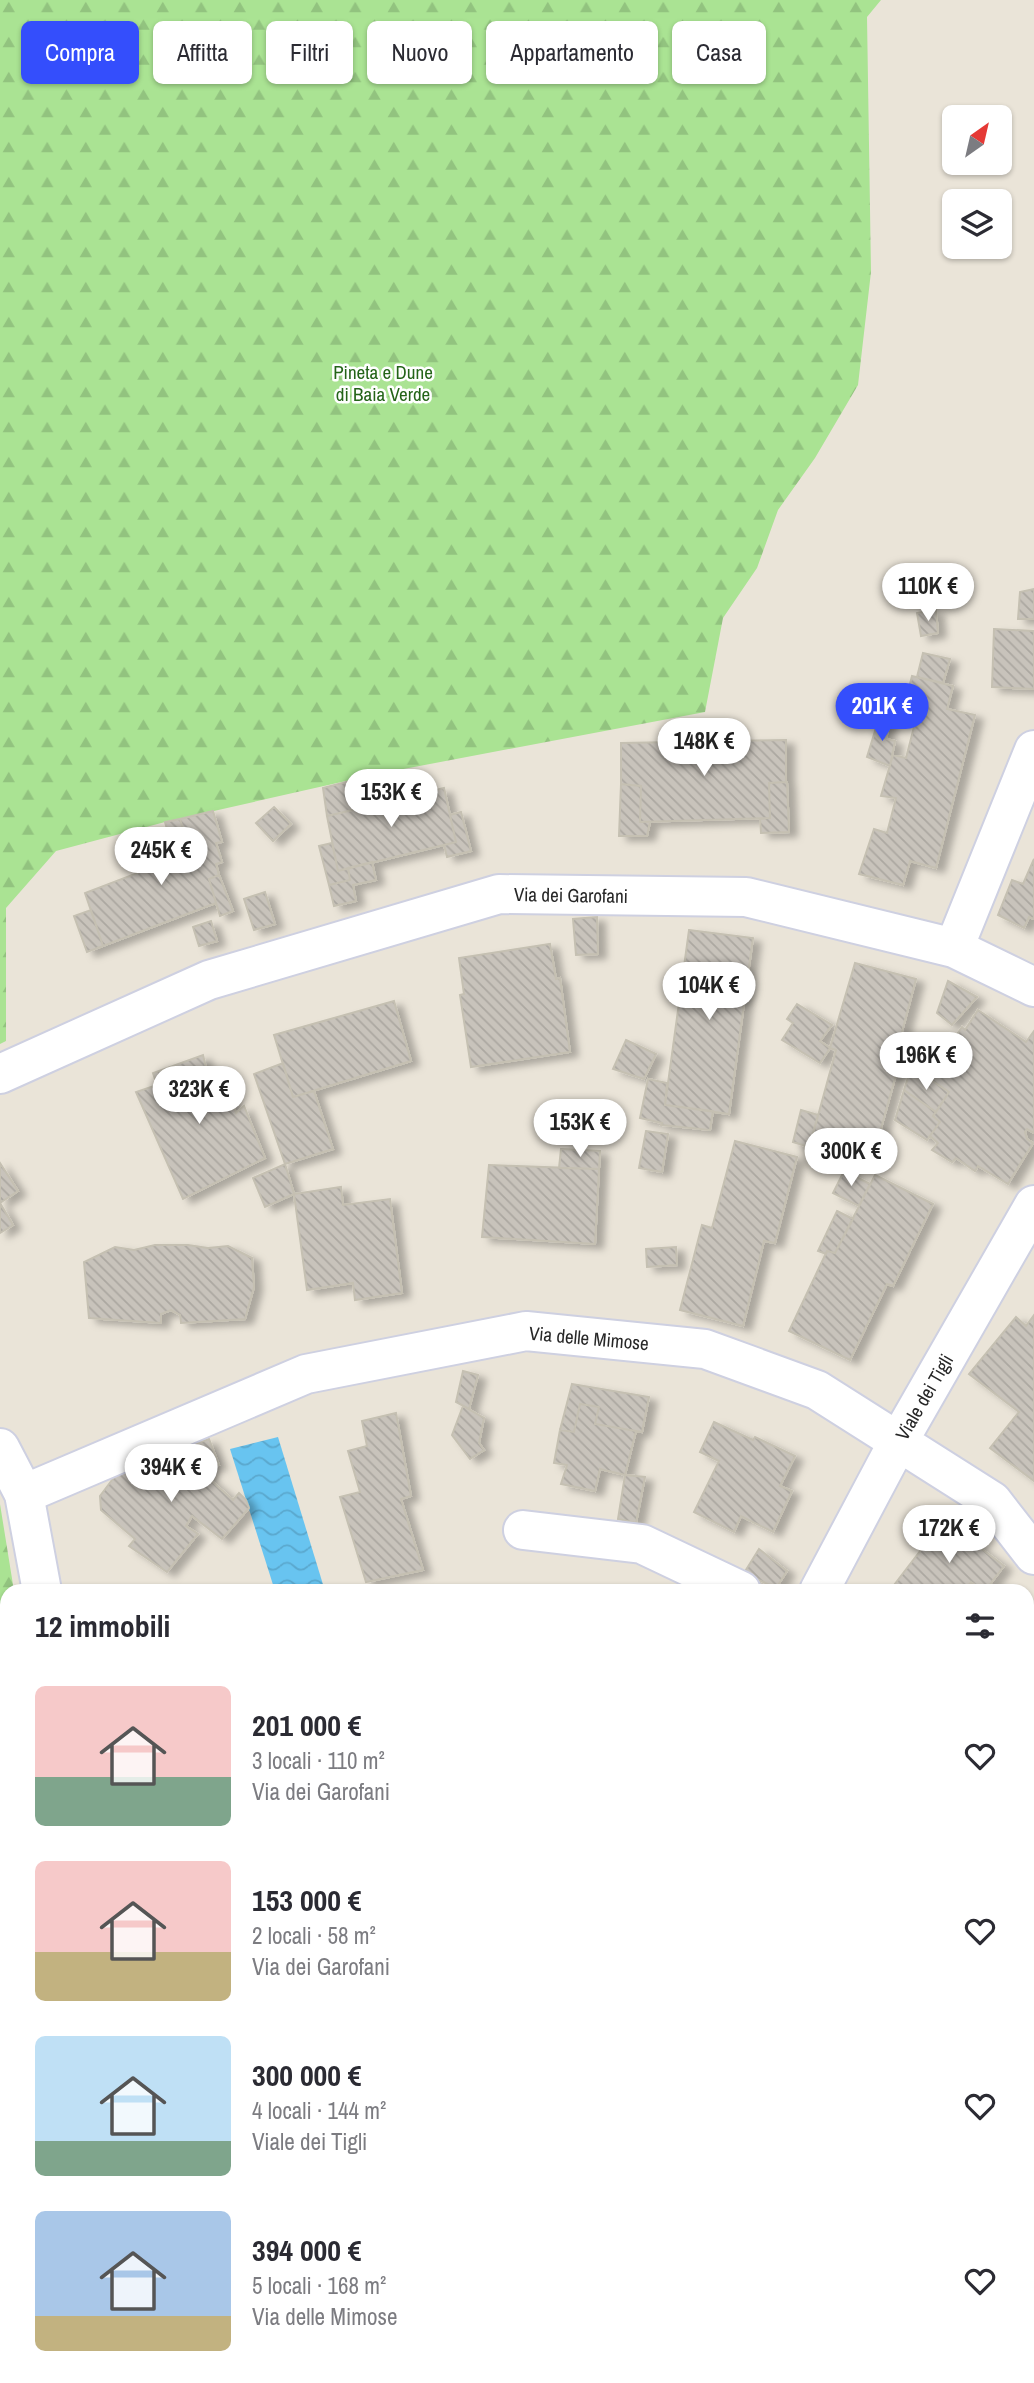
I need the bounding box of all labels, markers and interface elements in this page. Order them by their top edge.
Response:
chip: Compra [21,21,139,84]
chip: Affitta [153,21,252,84]
chip: Filtri [266,21,353,84]
chip: Nuovo [367,21,472,84]
chip: Appartamento [486,21,658,84]
chip: Casa [672,21,766,84]
north arrow [942,105,1012,175]
map controls [942,105,1012,259]
button: layers [942,189,1012,259]
park label: Pineta e Dune di Baia Verde [333,359,433,407]
pin: 110K € [871,564,985,623]
text: 110K € [898,570,958,601]
pin: 201K € [825,684,939,743]
text: 201K € [852,690,912,721]
pin: 148K € [647,718,761,778]
text: 148K € [674,725,734,756]
pin: 153K € [334,770,448,829]
text: 153K € [361,776,421,807]
pin: 245K € [104,828,218,887]
text: 245K € [131,834,191,865]
street label: Via dei Garofani [514,881,628,909]
pin: 104K € [652,962,766,1022]
text: 104K € [679,969,739,1000]
pin: 196K € [869,1032,983,1092]
text: 196K € [896,1039,956,1070]
pin: 323K € [142,1066,256,1126]
text: 323K € [169,1073,229,1104]
pin: 153K € [523,1100,637,1159]
text: 153K € [550,1106,610,1137]
pin: 300K € [794,1128,908,1188]
text: 300K € [821,1135,881,1166]
street label: Via delle Mimose [528,1320,650,1356]
street label: Viale dei Tigli [889,1349,959,1445]
pin: 394K € [114,1444,228,1504]
text: 394K € [141,1451,201,1482]
pin: 172K € [892,1506,1006,1565]
text: 172K € [919,1512,979,1543]
text: 12 immobili [35,1606,170,1646]
icon: filters [961,1607,999,1645]
text: 201 000 € [252,1705,361,1745]
icon: home [91,1714,175,1798]
icon: heart [961,1737,999,1775]
text: 3 locali · 110 m² [252,1745,385,1776]
text: Via dei Garofani [252,1776,390,1807]
text: 153 000 € [252,1880,361,1920]
icon: home [91,1889,175,1973]
icon: heart [961,1912,999,1950]
text: 2 locali · 58 m² [252,1920,376,1951]
text: Via dei Garofani [252,1951,390,1982]
text: 300 000 € [252,2055,361,2095]
icon: home [91,2064,175,2148]
icon: heart [961,2087,999,2125]
text: 4 locali · 144 m² [252,2095,386,2126]
text: Viale dei Tigli [252,2126,367,2157]
text: 394 000 € [252,2230,361,2270]
icon: home [91,2239,175,2323]
icon: heart [961,2262,999,2300]
text: 5 locali · 168 m² [252,2270,386,2301]
text: Via delle Mimose [252,2301,397,2332]

